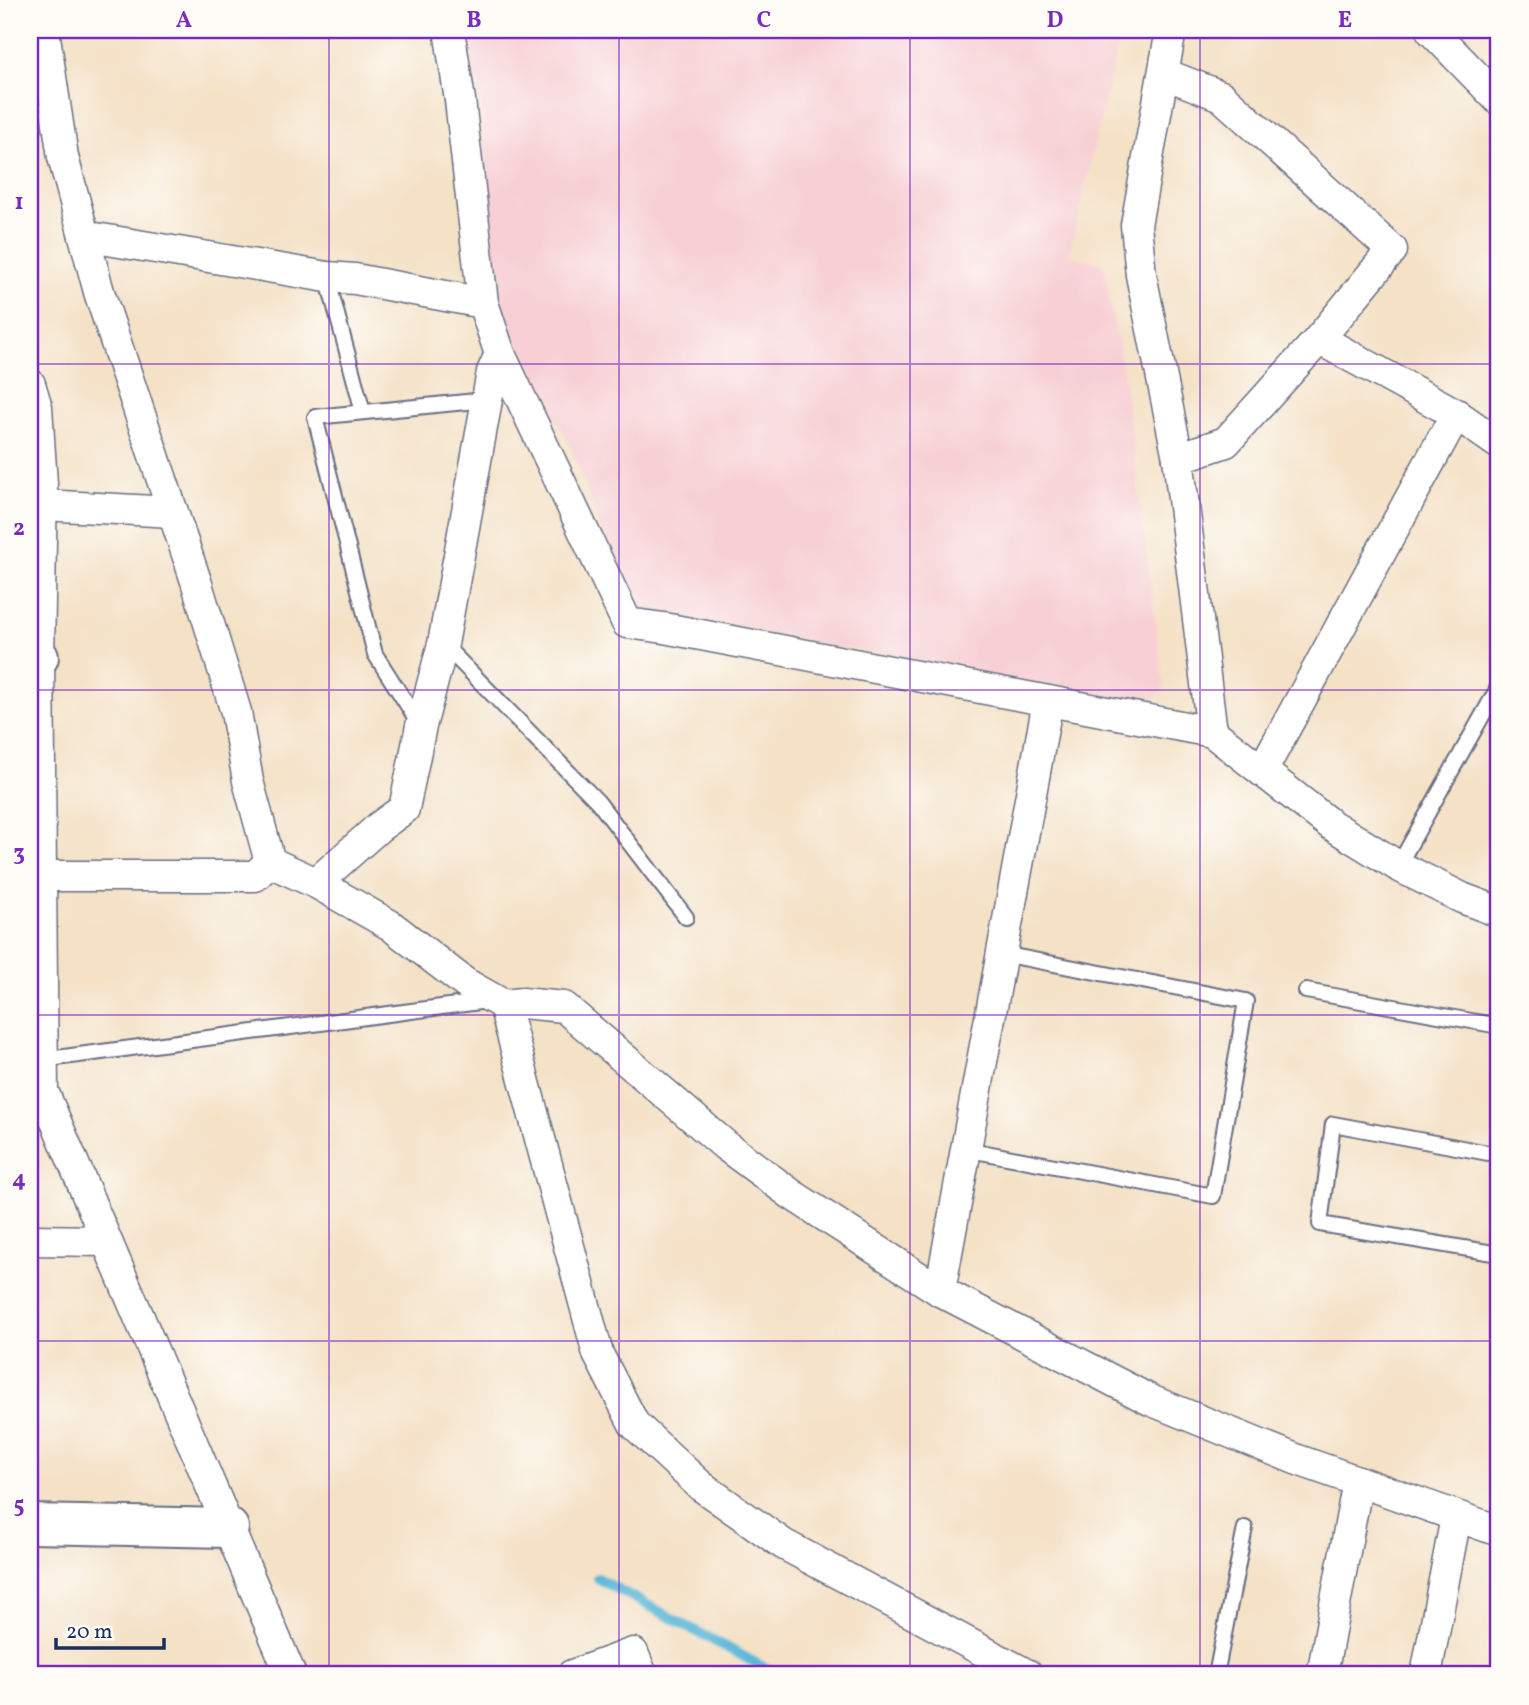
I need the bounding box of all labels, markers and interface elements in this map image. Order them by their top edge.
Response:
text: A [176,5,192,37]
text: B [466,5,482,37]
text: C [757,5,771,37]
text: D [1047,5,1064,37]
text: E [1338,5,1352,37]
text: 1 [14,187,24,219]
text: 2 [13,513,25,545]
text: 3 [13,838,25,870]
text: 4 [12,1164,26,1196]
text: 5 [13,1490,25,1522]
scale bar [56,1607,164,1651]
text: 20 m [66,1618,112,1647]

